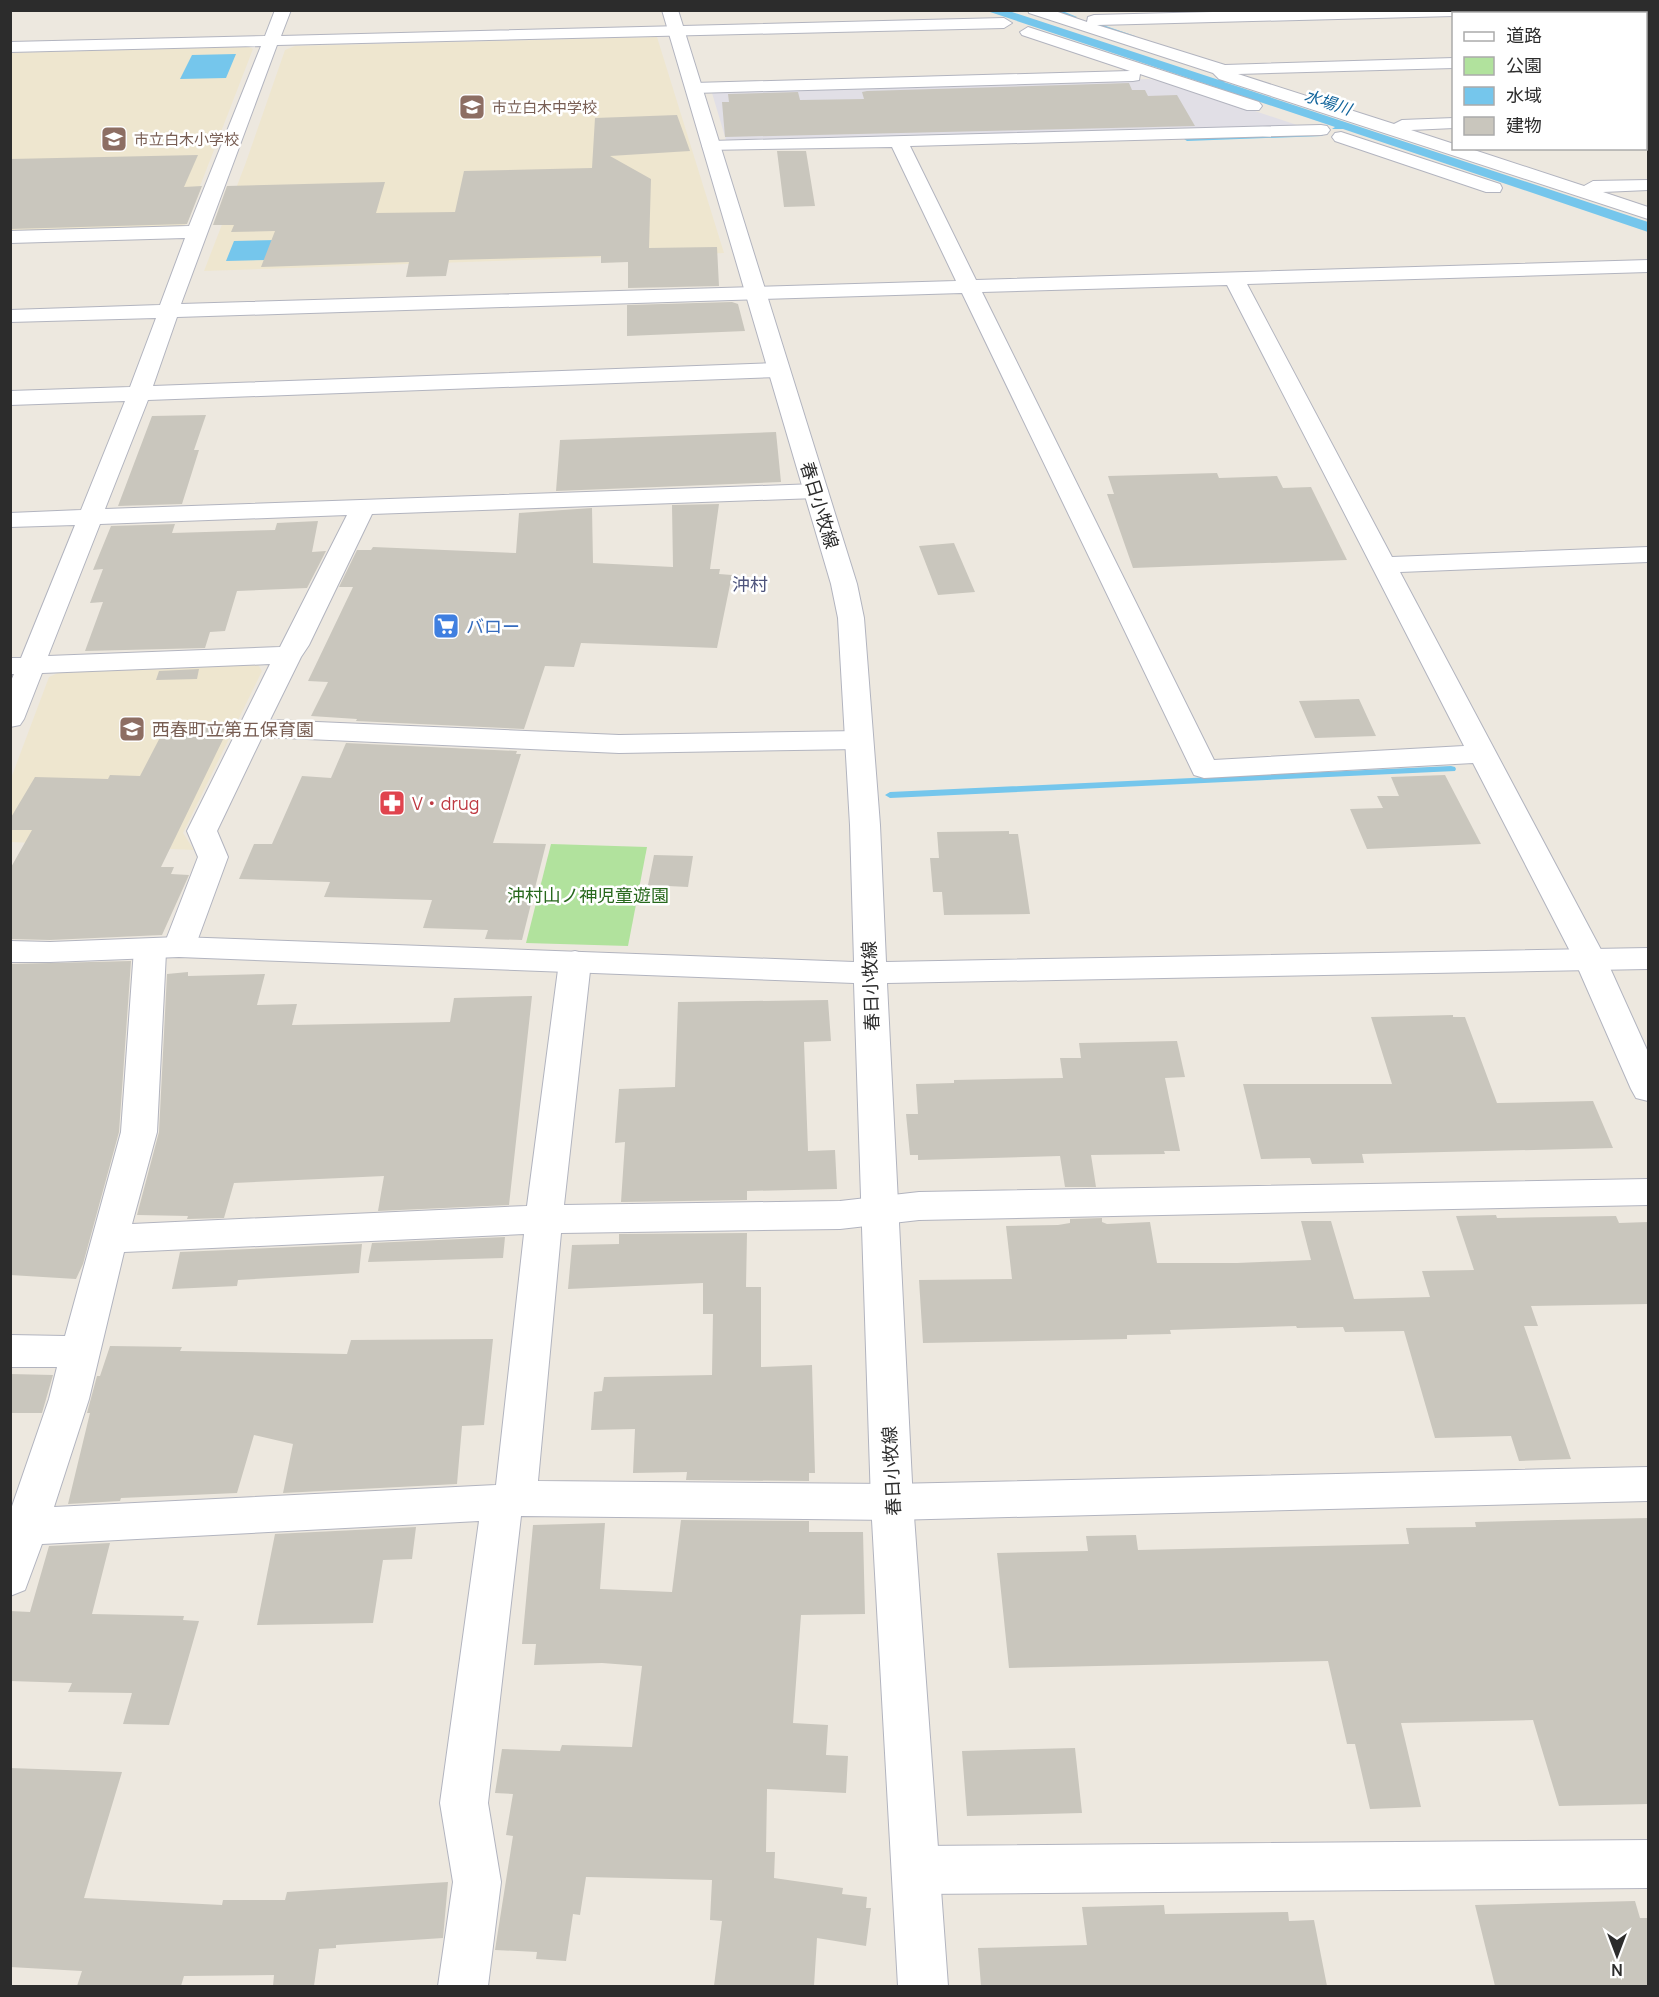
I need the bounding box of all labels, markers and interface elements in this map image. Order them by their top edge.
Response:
legend [1452,12,1647,150]
text: 道路 [1506,23,1542,47]
text: 公園 [1506,53,1542,77]
text: 水域 [1506,83,1542,107]
water label: 水場川 [1302,84,1356,120]
school or university icon: 市立白木中学校 [457,92,487,122]
place label: 市立白木中学校 [492,97,597,118]
text: 建物 [1506,113,1542,137]
school or university icon: 市立白木小学校 [99,124,129,154]
place label: 市立白木小学校 [134,129,239,150]
street label: 春日小牧線 [795,458,845,552]
district label: 沖村 [732,572,768,596]
supermarket icon: バロー [431,611,461,641]
place label: バロー [466,614,520,638]
school or university icon: 西春町立第五保育園 [117,714,147,744]
place label: 西春町立第五保育園 [152,717,314,741]
pharmacy icon: V・drug [377,788,407,818]
place label: V・drug [412,791,479,815]
park label: 沖村山ノ神児童遊園 [507,883,669,907]
street label: 春日小牧線 [856,941,884,1031]
street label: 春日小牧線 [877,1425,905,1517]
north arrow [1587,1925,1647,1985]
text: N [1611,1959,1623,1981]

